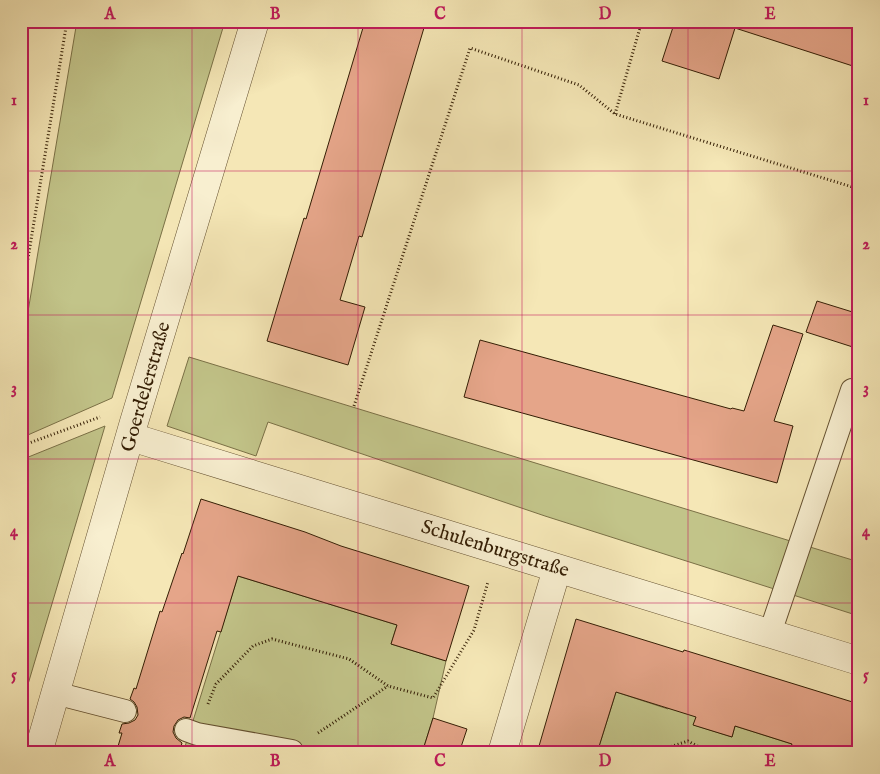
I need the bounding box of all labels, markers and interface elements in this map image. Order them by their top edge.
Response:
text: A [104,5,117,25]
text: B [270,5,281,25]
text: C [434,5,446,25]
text: D [599,5,612,25]
text: E [764,5,776,25]
text: 1 [11,91,17,111]
text: 1 [863,91,869,111]
text: 2 [10,235,18,255]
text: 2 [862,235,870,255]
street label: Goerdelerstraße [115,319,177,455]
text: 3 [11,379,17,399]
text: 3 [863,379,869,399]
street label: Schulenburgstraße [418,515,572,583]
text: 4 [10,522,19,542]
text: 4 [862,522,871,542]
text: 5 [11,666,17,686]
text: 5 [863,666,869,686]
text: A [104,752,117,772]
text: B [270,752,281,772]
text: C [434,752,446,772]
text: D [599,752,612,772]
text: E [764,752,776,772]

